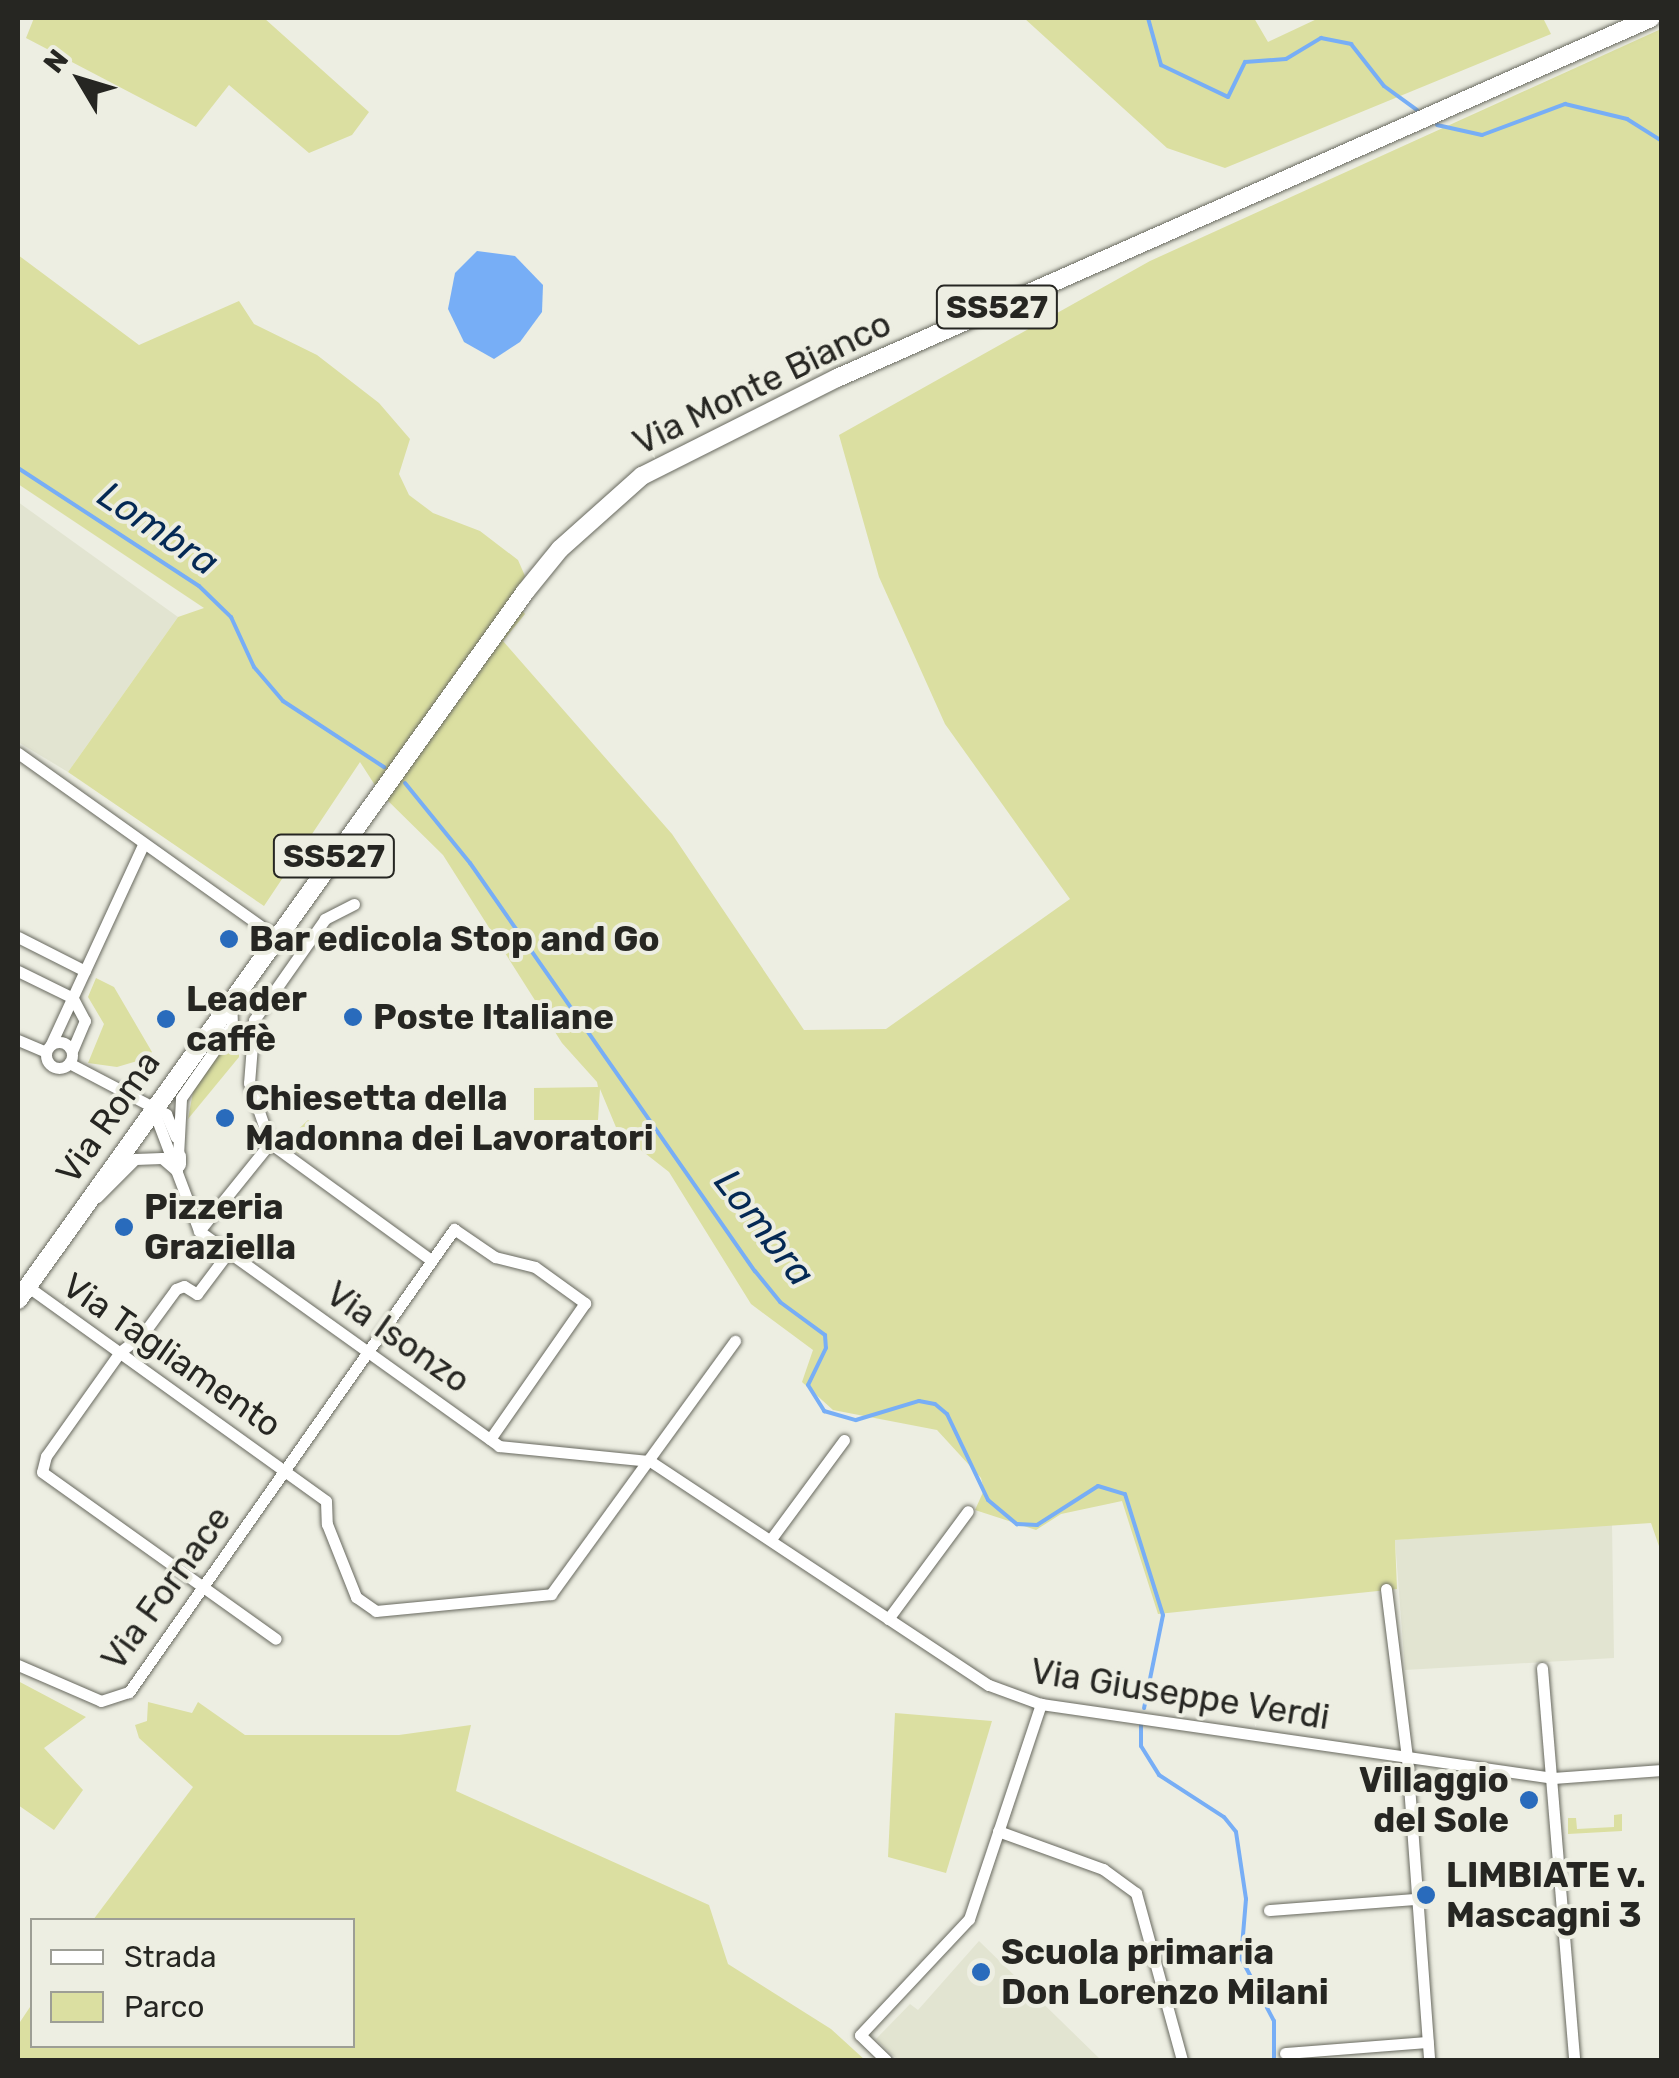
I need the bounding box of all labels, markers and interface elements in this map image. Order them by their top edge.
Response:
north arrow [30,30,130,130]
text: N [37,43,75,79]
road number: SS527 [934,280,1060,334]
street label: Via Monte Bianco [626,302,898,464]
water label: Lombra [89,472,227,586]
road number: SS527 [272,829,396,883]
place label: Bar edicola Stop and Go [249,918,660,960]
marker: Bar edicola Stop and Go [218,928,240,950]
place label: Leader caffè [186,978,307,1060]
place label: Poste Italiane [373,996,614,1038]
marker: Poste Italiane [342,1006,364,1028]
marker: Leader caffè [155,1008,177,1030]
street label: Via Roma [47,1043,169,1191]
place label: Chiesetta della Madonna dei Lavoratori [245,1077,654,1159]
marker: Chiesetta della Madonna dei Lavoratori [214,1107,236,1129]
water label: Lombra [704,1161,824,1295]
place label: Pizzeria Graziella [144,1186,296,1268]
marker: Pizzeria Graziella [113,1216,135,1238]
street label: Via Tagliamento [54,1264,290,1446]
street label: Via Isonzo [318,1272,478,1402]
street label: Via Fornace [93,1498,239,1678]
street label: Via Giuseppe Verdi [1027,1650,1333,1738]
place label: Villaggio del Sole [1359,1759,1509,1841]
marker: Villaggio del Sole [1518,1789,1540,1811]
place label: LIMBIATE v. Mascagni 3 [1446,1854,1647,1936]
marker: LIMBIATE v. Mascagni 3 [1415,1884,1437,1906]
legend [30,1918,355,2048]
place label: Scuola primaria Don Lorenzo Milani [1001,1931,1329,2013]
text: Strada [124,1939,217,1975]
marker: Scuola primaria Don Lorenzo Milani [970,1961,992,1983]
text: Parco [124,1989,204,2025]

